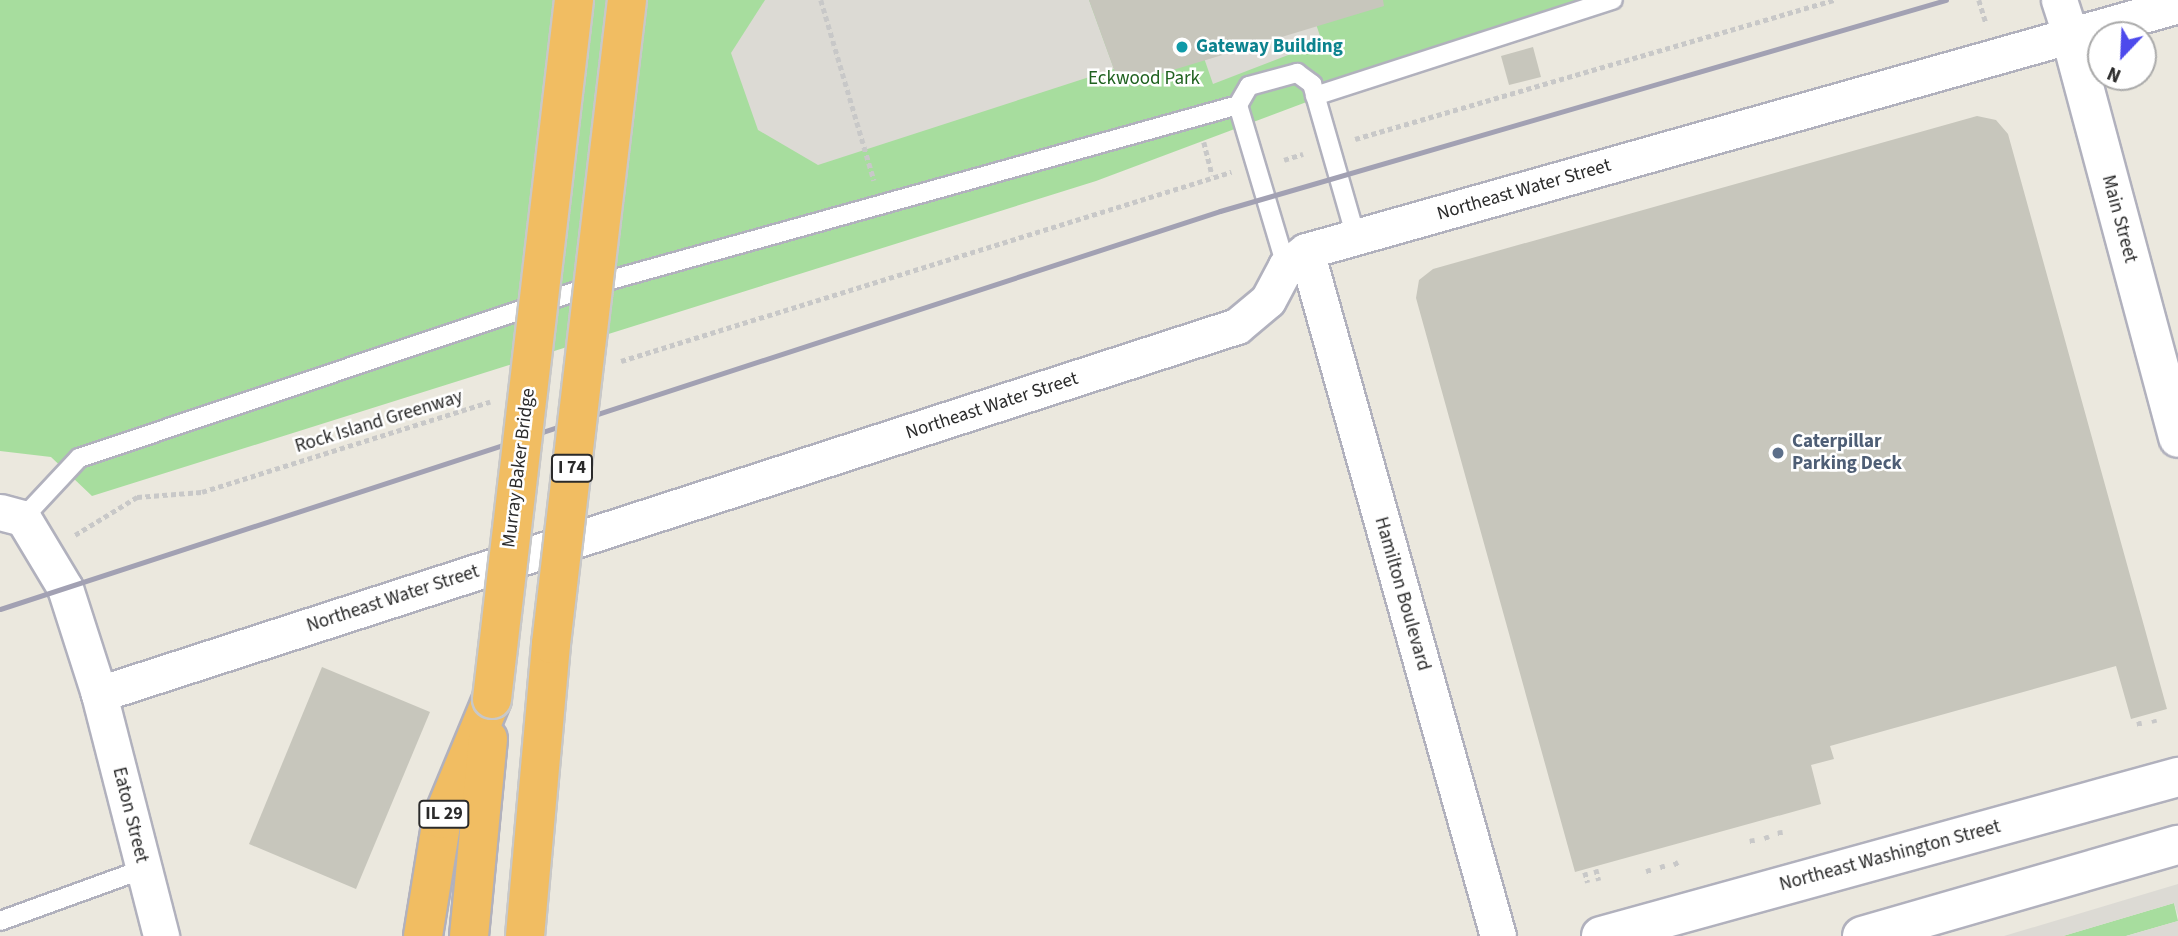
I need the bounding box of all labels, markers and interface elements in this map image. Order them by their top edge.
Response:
north arrow [2087,21,2157,91]
place label: Gateway Building [1196,36,1343,58]
marker: Gateway Building [1174,39,1190,55]
text: N [2103,59,2125,89]
park label: Eckwood Park [1088,68,1200,90]
street label: Northeast Water Street [1434,154,1614,226]
street label: Main Street [2096,173,2142,265]
street label: Northeast Water Street [903,367,1081,445]
street label: Rock Island Greenway [292,386,466,458]
street label: Murray Baker Bridge [498,387,540,549]
place label: Caterpillar Parking Deck [1792,431,1902,475]
marker: Caterpillar Parking Deck [1770,445,1786,461]
road number: I 74 [549,454,595,482]
street label: Hamilton Boulevard [1369,514,1435,674]
street label: Northeast Water Street [304,560,482,638]
street label: Eaton Street [107,765,153,865]
road number: IL 29 [418,800,470,828]
street label: Northeast Washington Street [1777,815,2003,897]

